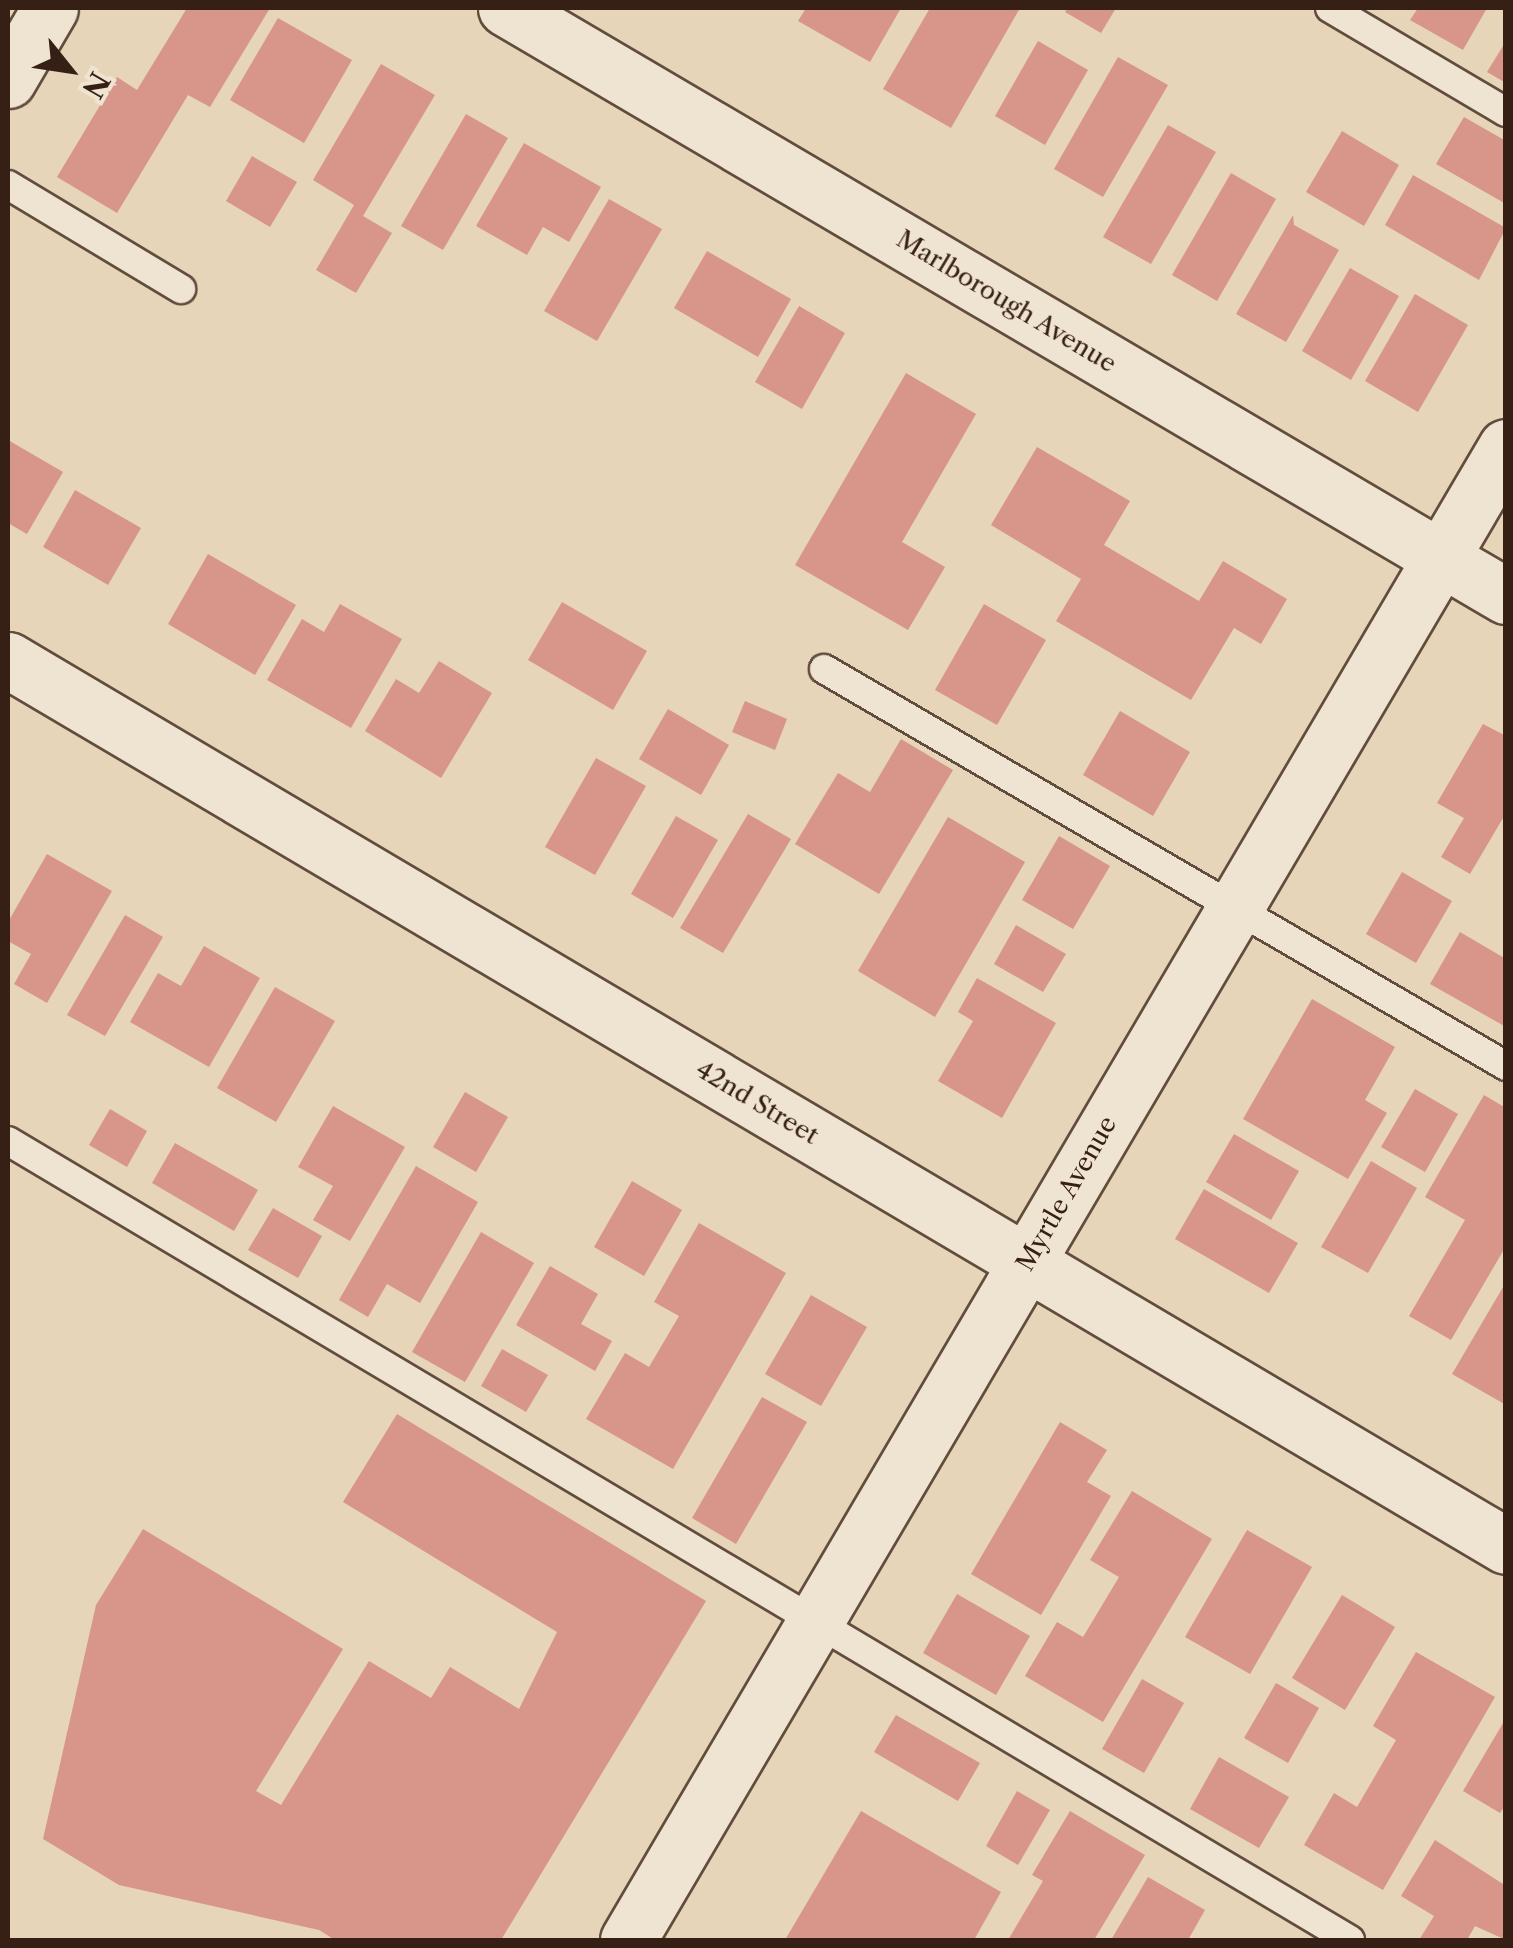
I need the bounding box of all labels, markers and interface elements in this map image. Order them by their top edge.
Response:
north arrow [20,20,120,120]
text: N [75,66,117,104]
street label: Marlborough Avenue [890,224,1122,380]
street label: 42nd Street [690,1055,824,1151]
street label: Myrtle Avenue [1010,1111,1124,1277]

